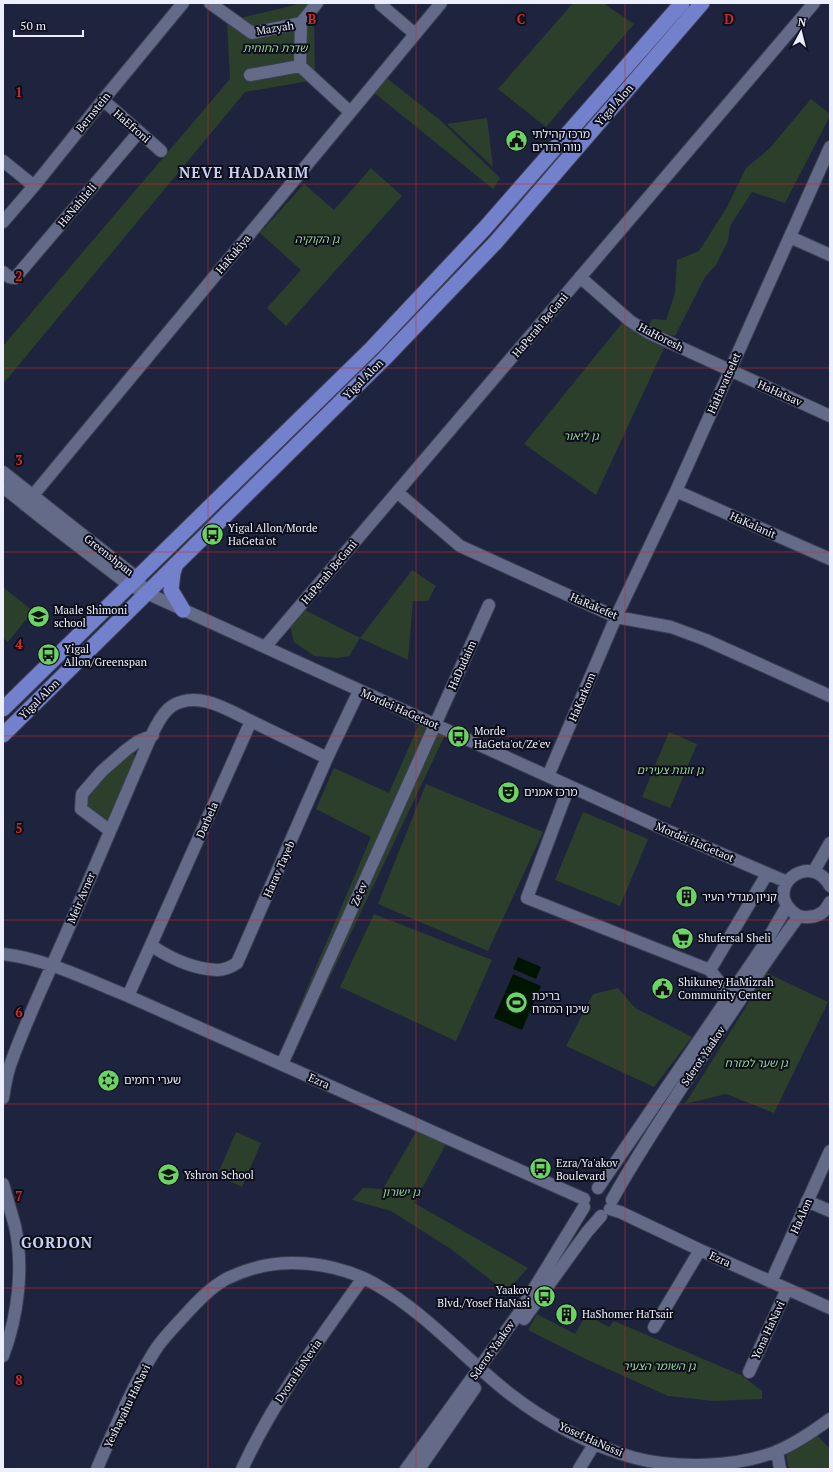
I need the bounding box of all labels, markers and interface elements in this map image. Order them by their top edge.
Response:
text: B [308,10,316,28]
text: C [517,10,525,28]
text: D [724,10,734,28]
scale bar [14,12,83,38]
north arrow [781,12,821,52]
text: N [797,15,808,30]
text: 50 m [20,18,47,33]
street label: Mazyah [255,18,295,38]
park label: שדרת החוחית [243,41,308,55]
street label: Yigal Alon [592,81,636,129]
text: 1 [15,83,23,101]
street label: Bernstein [73,89,114,135]
street label: HaEfroni [111,106,153,146]
public building icon: מרכז קהילתי נווה הדרים [503,127,529,153]
place label: מרכז קהילתי נווה הדרים [532,127,590,154]
district label: NEVE HADARIM [179,162,309,182]
street label: HaNahlieli [55,180,99,230]
street label: HaKukiya [213,231,254,277]
park label: גן הקוקיה [295,232,340,246]
text: 2 [15,267,23,285]
street label: HaPerah BeGani [509,290,571,360]
street label: HaHoresh [636,320,686,355]
street label: HaHavatselet [704,350,744,416]
street label: Yigal Alon [340,356,386,402]
street label: HaHatsav [756,377,805,409]
park label: גן ליאור [563,429,600,443]
text: 3 [15,451,23,469]
street label: HaKalanit [728,509,778,541]
bus stop icon: Yigal Allon/Morde HaGeta'ot [200,521,226,547]
place label: Yigal Allon/Morde HaGeta'ot [228,521,318,548]
street label: Greenshpan [81,531,137,579]
street label: HaPerah BeGani [298,537,360,607]
street label: HaRakefet [568,590,620,622]
school or university icon: Maale Shimoni school [25,603,51,629]
place label: Maale Shimoni school [54,603,127,630]
text: 4 [15,635,23,653]
street label: HaDudaim [445,638,479,692]
bus stop icon: Yigal Allon/Greenspan [36,642,62,668]
place label: Yigal Allon/Greenspan [64,642,147,669]
street label: HaKarkom [565,670,599,723]
street label: Yigal Alon [16,676,62,722]
street label: Mordei HaGetaot [359,686,441,732]
bus stop icon: Morde HaGeta'ot/Ze'ev [445,724,471,750]
place label: Morde HaGeta'ot/Ze'ev [474,724,551,751]
park label: גן זוגות צעירים [637,763,704,777]
theatre icon: מרכז אמנים [496,779,522,805]
place label: מרכז אמנים [524,785,577,799]
street label: Darbela [193,799,221,840]
text: 5 [15,819,23,837]
street label: Mordei HaGetaot [654,819,736,865]
street label: Harav Tayeb [260,839,298,899]
street label: Meir Avner [64,870,98,925]
street label: Ze'ev [348,880,371,908]
building icon: קניון מגדלי העיר [674,884,700,910]
place label: קניון מגדלי העיר [702,890,777,904]
supermarket icon: Shufersal Sheli [670,925,696,951]
place label: Shufersal Sheli [698,931,771,945]
public building icon: Shikuney HaMizrah Community Center [649,975,675,1001]
place label: Shikuney HaMizrah Community Center [678,975,774,1002]
sports icon: בריכת שיכון המזרח [504,989,530,1015]
place label: בריכת שיכון המזרח [532,989,589,1016]
text: 6 [15,1003,23,1021]
street label: Sderot Yaakov [678,1023,728,1088]
park label: גן שער למזרח [724,1056,788,1070]
synagogue icon: שערי רחמים [96,1067,122,1093]
street label: Ezra [306,1070,332,1092]
place label: שערי רחמים [124,1073,181,1087]
bus stop icon: Ezra/Ya'akov Boulevard [527,1156,553,1182]
place label: Ezra/Ya'akov Boulevard [556,1156,618,1183]
school or university icon: Yshron School [155,1162,181,1188]
place label: Yshron School [184,1168,254,1182]
park label: גן ישורון [382,1185,421,1199]
text: 7 [15,1187,23,1205]
street label: HaAlon [787,1196,815,1236]
district label: GORDON [21,1232,93,1252]
street label: Ezra [707,1248,733,1270]
place label: Yaakov Blvd./Yosef HaNasi [437,1283,530,1310]
bus stop icon: Yaakov Blvd./Yosef HaNasi [532,1283,558,1309]
street label: Yona HaNavi [748,1298,788,1362]
building icon: HaShomer HaTsair [554,1301,580,1327]
place label: HaShomer HaTsair [582,1307,674,1321]
street label: Sderot Yaakov [467,1317,518,1382]
street label: Dvora HaNevia [272,1336,324,1405]
park label: גן השומר הצעיר [623,1359,696,1373]
street label: Yeshayahu HaNavi [101,1362,153,1450]
text: 8 [15,1371,23,1389]
street label: Yosef HaNassi [557,1419,625,1459]

